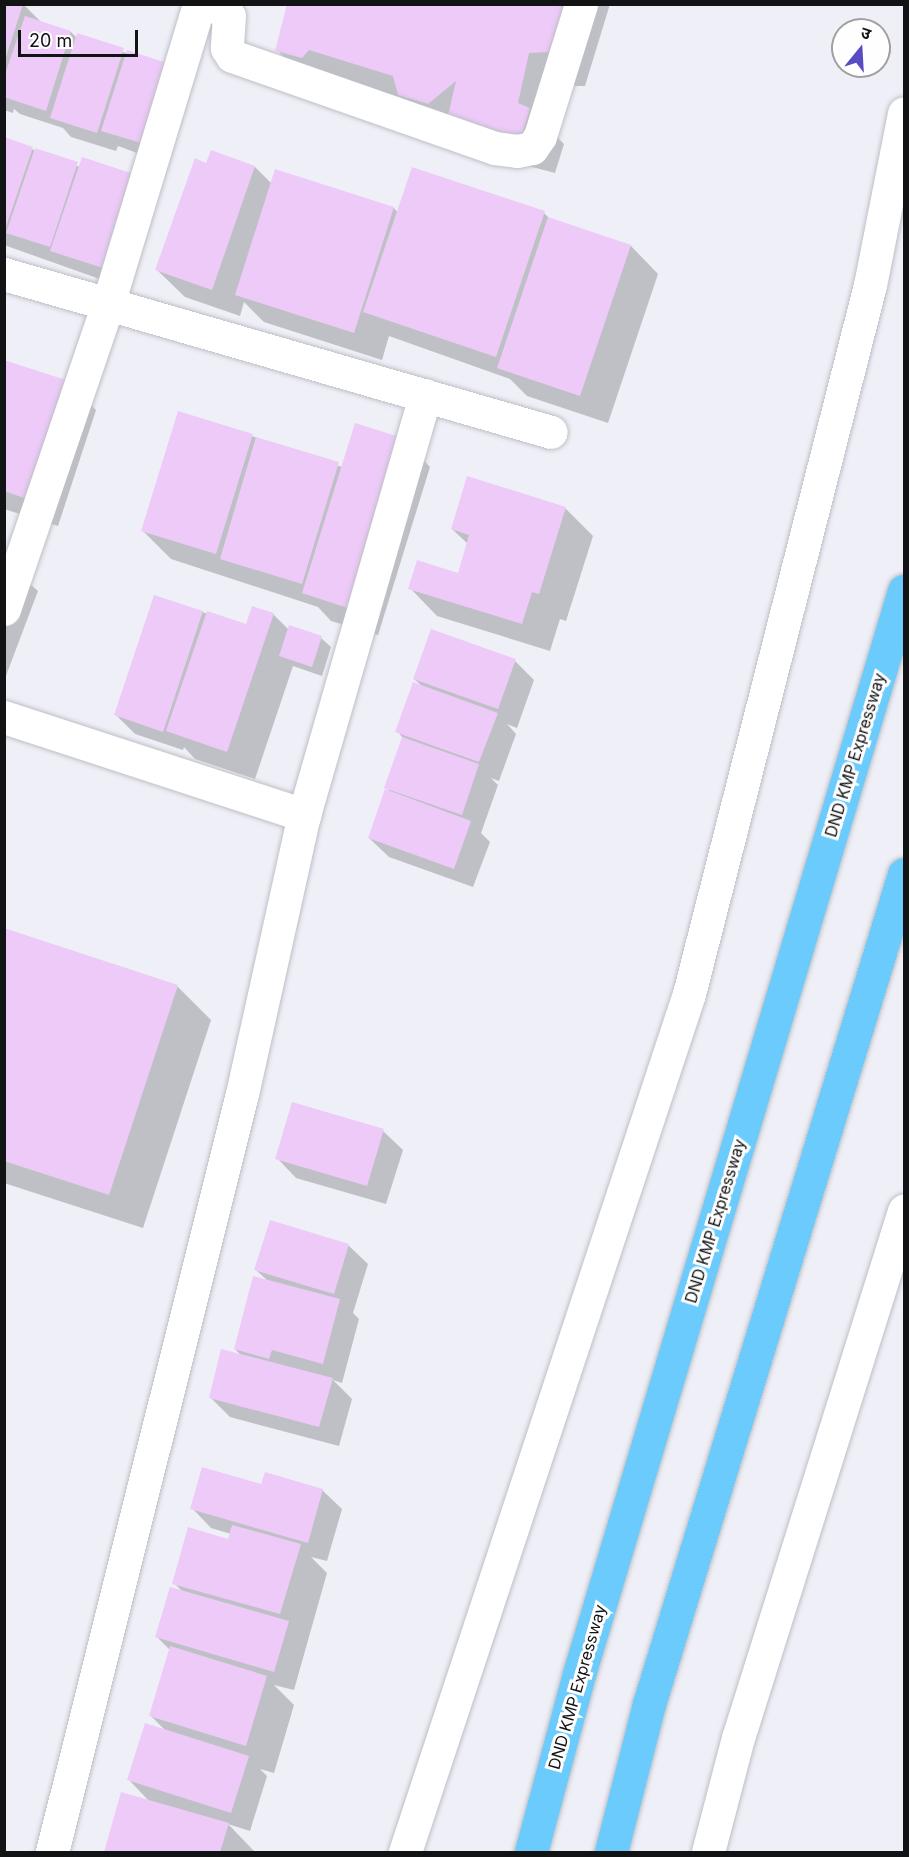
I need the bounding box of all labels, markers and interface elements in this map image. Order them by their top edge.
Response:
scale bar [21,18,141,56]
north arrow [831,18,891,78]
text: उ [858,22,873,44]
text: 20 m [29,30,72,51]
street label: DND KMP Expressway [821,671,889,839]
street label: DND KMP Expressway [681,1137,749,1305]
street label: DND KMP Expressway [544,1602,610,1772]

